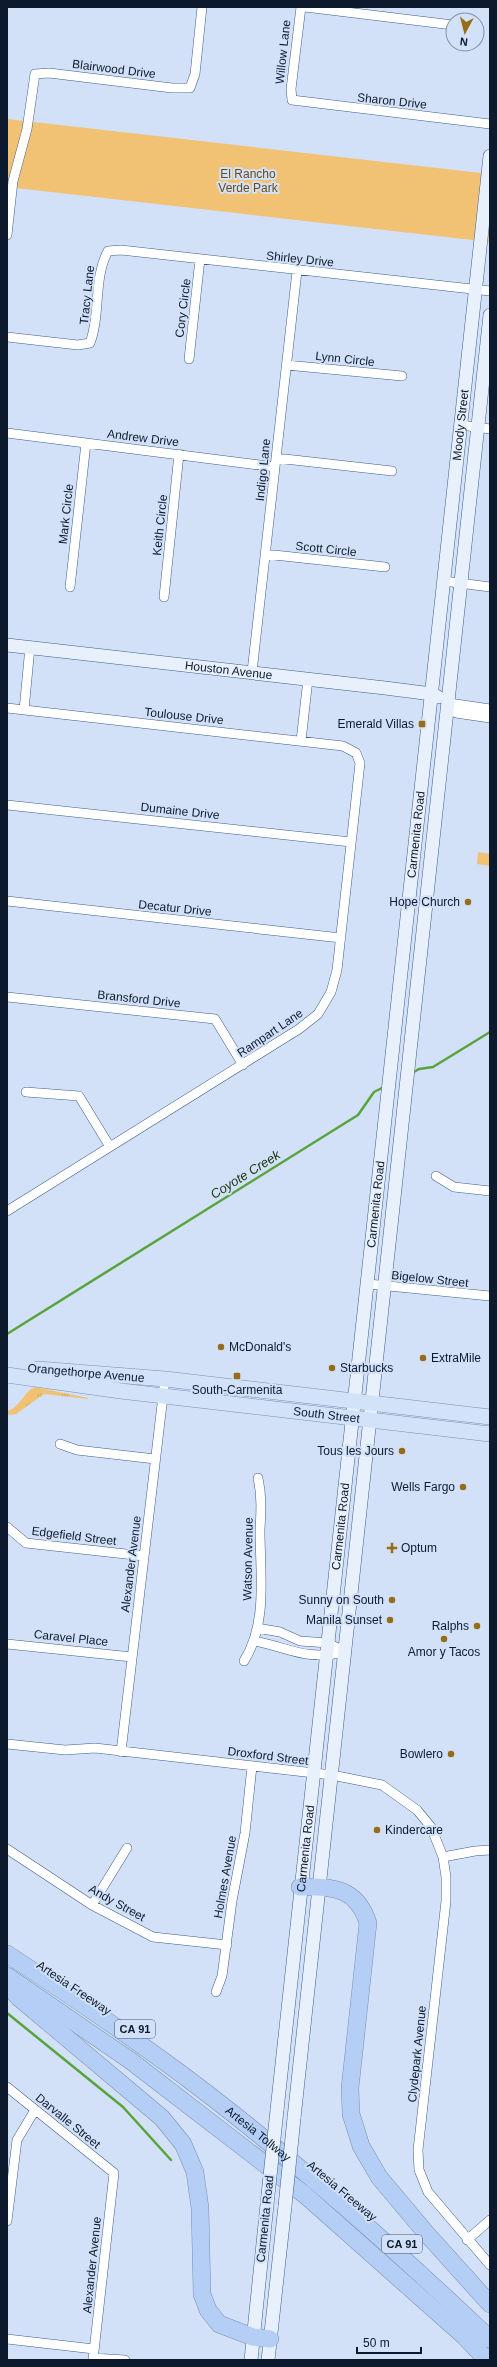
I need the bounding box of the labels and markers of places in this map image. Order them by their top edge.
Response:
place label: Emerald Villas [338,717,414,731]
marker: Emerald Villas [417,719,427,729]
place label: Hope Church [389,895,460,909]
marker: Hope Church [463,897,473,907]
place label: McDonald's [229,1340,291,1354]
marker: McDonald's [216,1342,226,1352]
place label: ExtraMile [431,1351,481,1365]
marker: ExtraMile [418,1353,428,1363]
place label: Starbucks [340,1361,393,1375]
marker: Starbucks [327,1363,337,1373]
marker: South-Carmenita [232,1371,242,1381]
place label: South-Carmenita [192,1383,283,1397]
place label: Tous les Jours [317,1444,394,1458]
marker: Tous les Jours [397,1446,407,1456]
place label: Wells Fargo [391,1480,455,1494]
marker: Wells Fargo [458,1482,468,1492]
place label: Optum [401,1541,437,1555]
marker: Optum [386,1542,398,1554]
place label: Sunny on South [299,1593,384,1607]
marker: Sunny on South [387,1595,397,1605]
place label: Manila Sunset [306,1613,383,1627]
marker: Manila Sunset [385,1615,395,1625]
place label: Ralphs [432,1619,469,1633]
marker: Ralphs [472,1621,482,1631]
marker: Amor y Tacos [439,1634,449,1644]
place label: Amor y Tacos [408,1645,480,1659]
place label: Bowlero [400,1747,443,1761]
marker: Bowlero [446,1749,456,1759]
place label: Kindercare [385,1823,443,1837]
marker: Kindercare [372,1825,382,1835]

